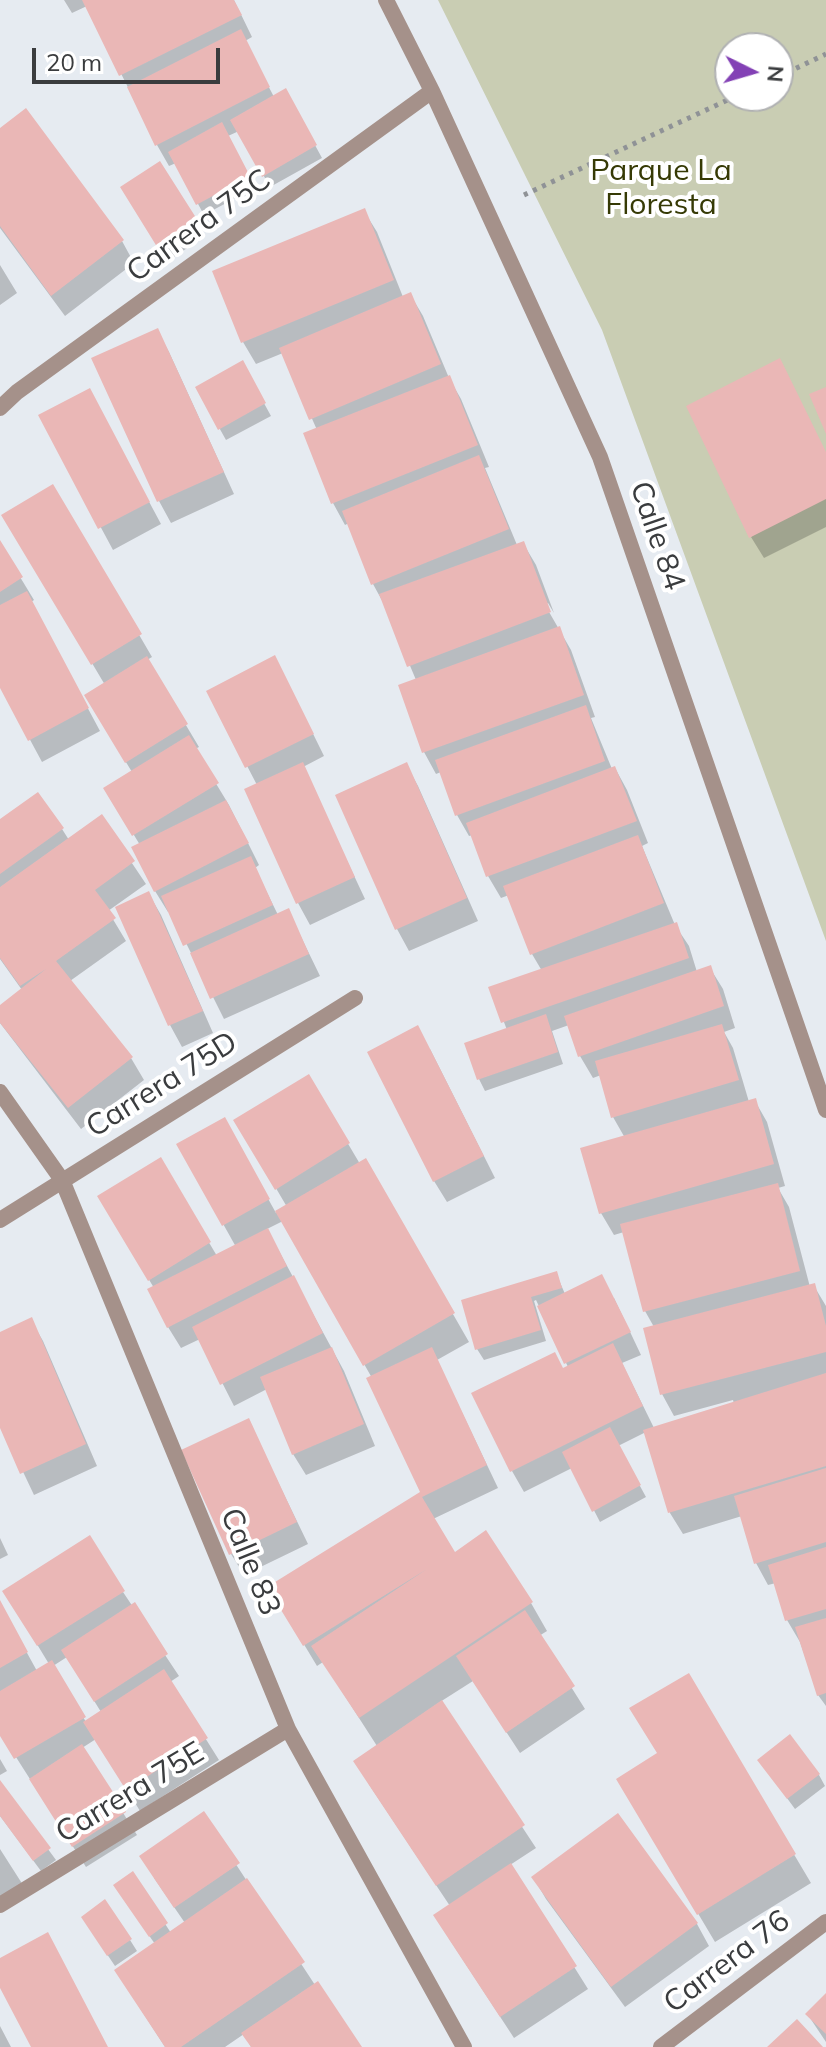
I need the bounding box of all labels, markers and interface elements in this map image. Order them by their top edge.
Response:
scale bar [36,32,224,82]
north arrow [714,32,794,112]
text: 20 m [46,47,102,77]
text: N [761,64,791,83]
park label: Parque La Floresta [590,153,732,224]
street label: Carrera 75C [120,162,278,290]
street label: Calle 84 [622,477,692,595]
street label: Carrera 75D [80,1024,244,1146]
street label: Calle 83 [212,1503,288,1621]
street label: Carrera 75E [50,1735,210,1851]
street label: Carrera 76 [657,1903,797,2021]

